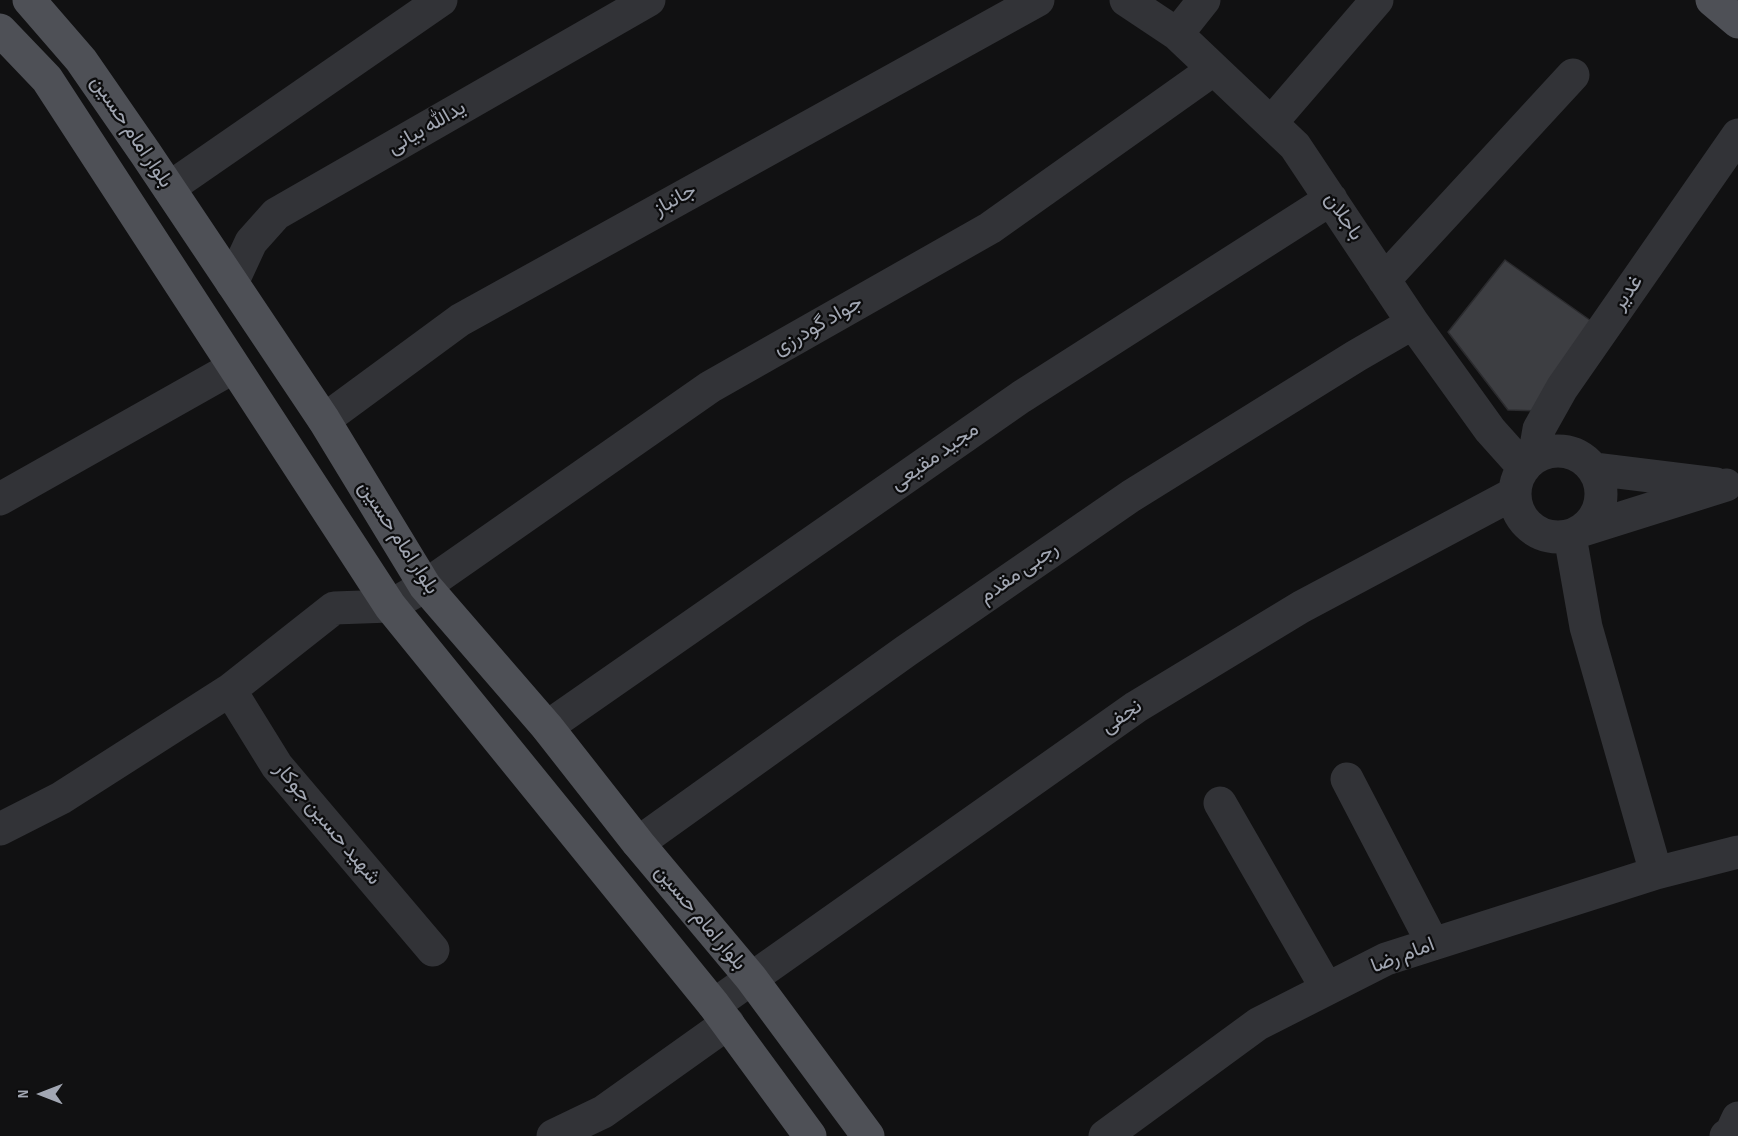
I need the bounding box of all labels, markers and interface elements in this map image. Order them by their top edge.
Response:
street label: بلوار امام حسین [84,71,178,193]
street label: یدالله بیانی [383,95,471,161]
street label: جانباز [649,178,701,222]
street label: باجلان [1318,188,1368,246]
street label: غدیر [1607,270,1649,316]
street label: جواد گودرزی [769,290,867,362]
street label: مجید مقیعی [886,417,984,497]
street label: بلوار امام حسین [352,477,444,599]
street label: رجبی مقدم [974,537,1064,609]
street label: نجفی [1097,694,1147,740]
street label: شهید حسین جوکار [268,757,386,891]
street label: بلوار امام حسین [648,860,752,976]
street label: امام رضا [1368,932,1438,980]
north arrow [12,1064,72,1124]
text: N [14,1090,33,1098]

